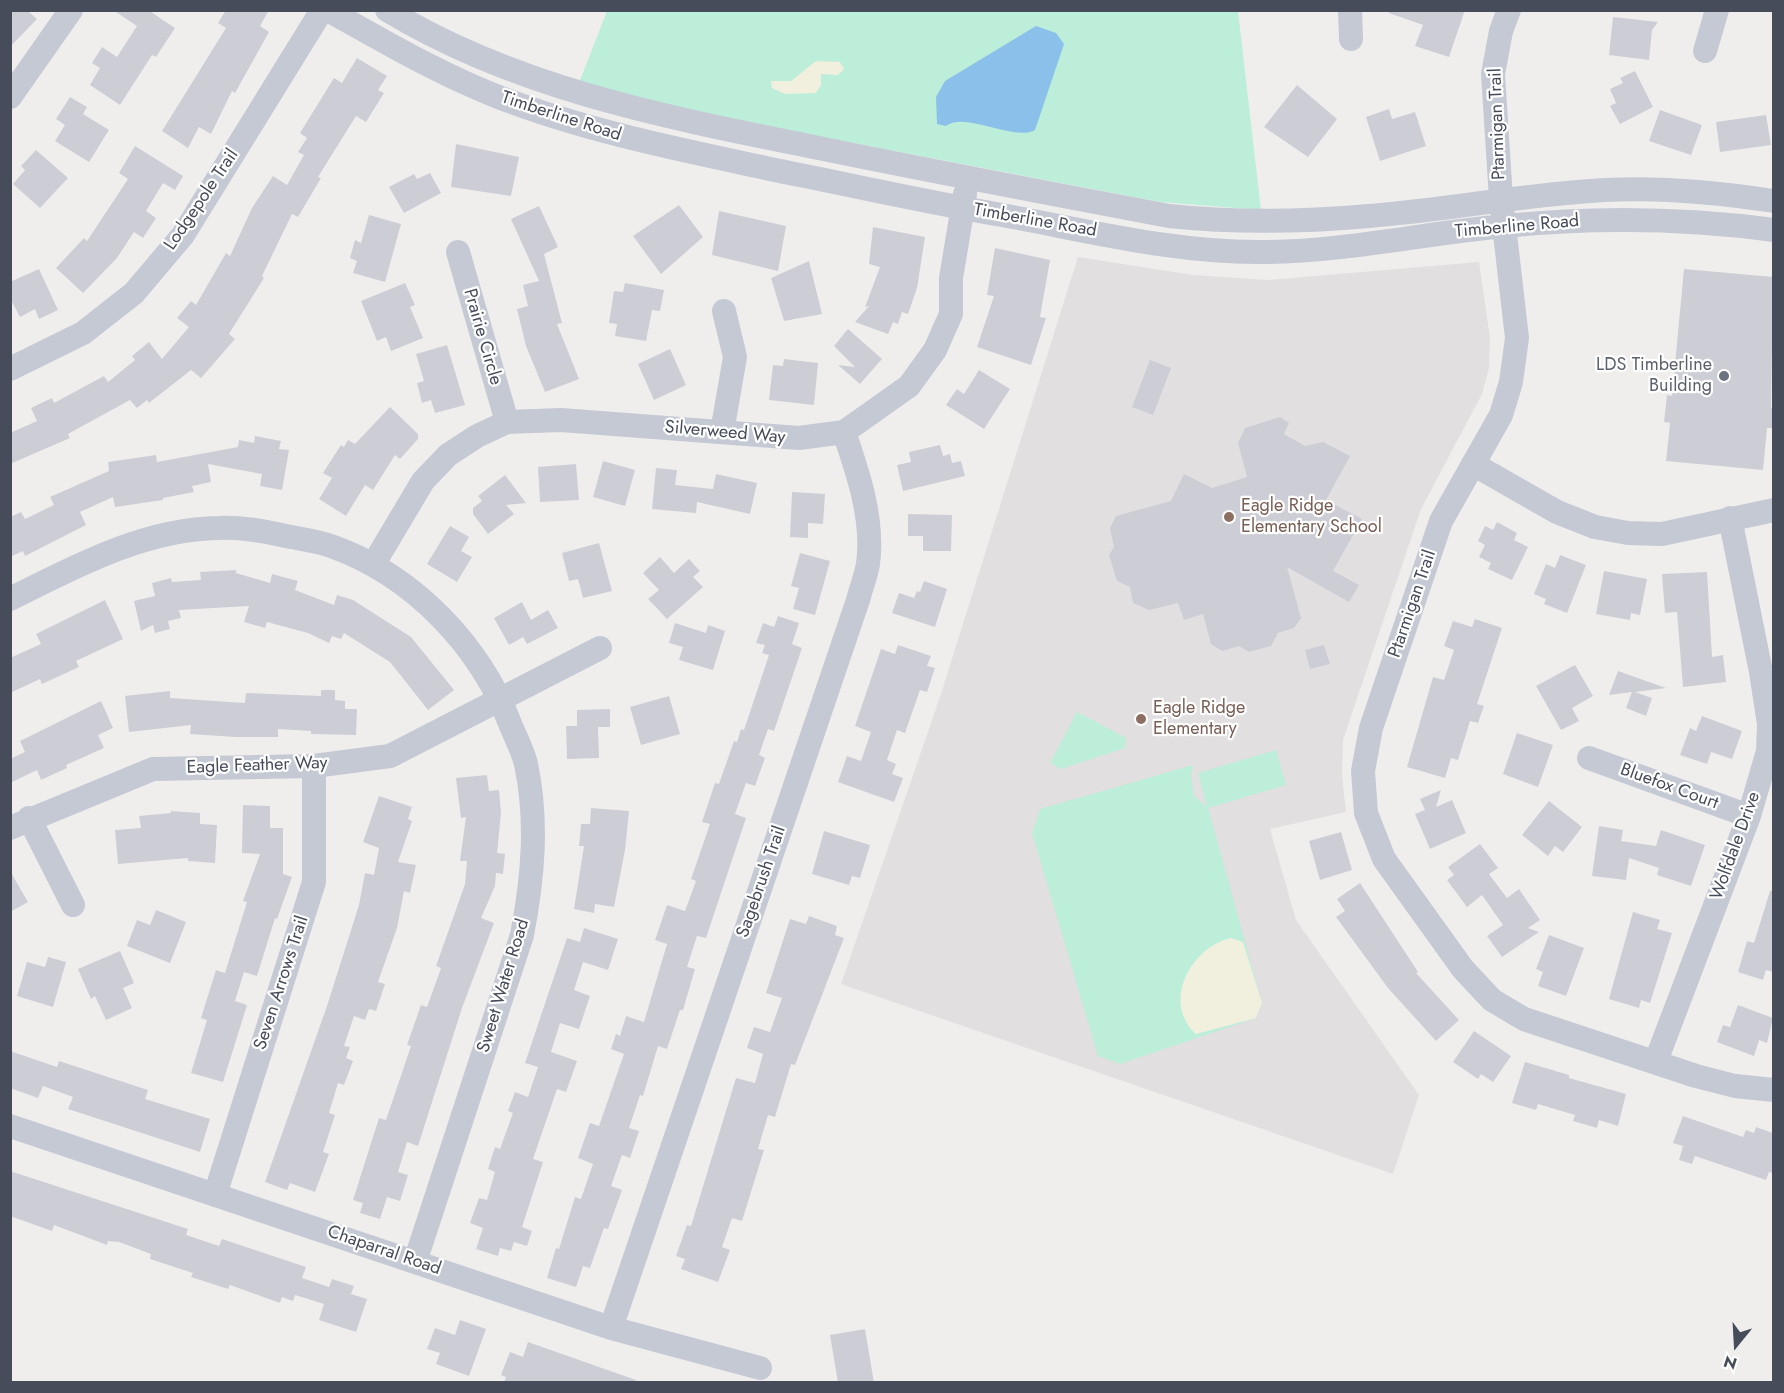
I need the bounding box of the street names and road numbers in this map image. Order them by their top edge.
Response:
street label: Ptarmigan Trail [1485,68,1511,180]
street label: Timberline Road [498,87,624,147]
street label: Lodgepole Trail [160,145,244,255]
street label: Timberline Road [972,200,1098,242]
street label: Timberline Road [1454,211,1580,243]
street label: Prairie Circle [458,286,506,388]
street label: Silverweed Way [664,417,786,449]
street label: Ptarmigan Trail [1385,547,1441,661]
street label: Eagle Feather Way [186,753,328,779]
street label: Bluefox Court [1617,759,1721,815]
street label: Wolfdale Drive [1706,789,1766,903]
street label: Sagebrush Trail [733,823,791,941]
street label: Seven Arrows Trail [250,913,314,1053]
street label: Sweet Water Road [473,916,535,1056]
street label: Chaparral Road [324,1221,444,1281]

